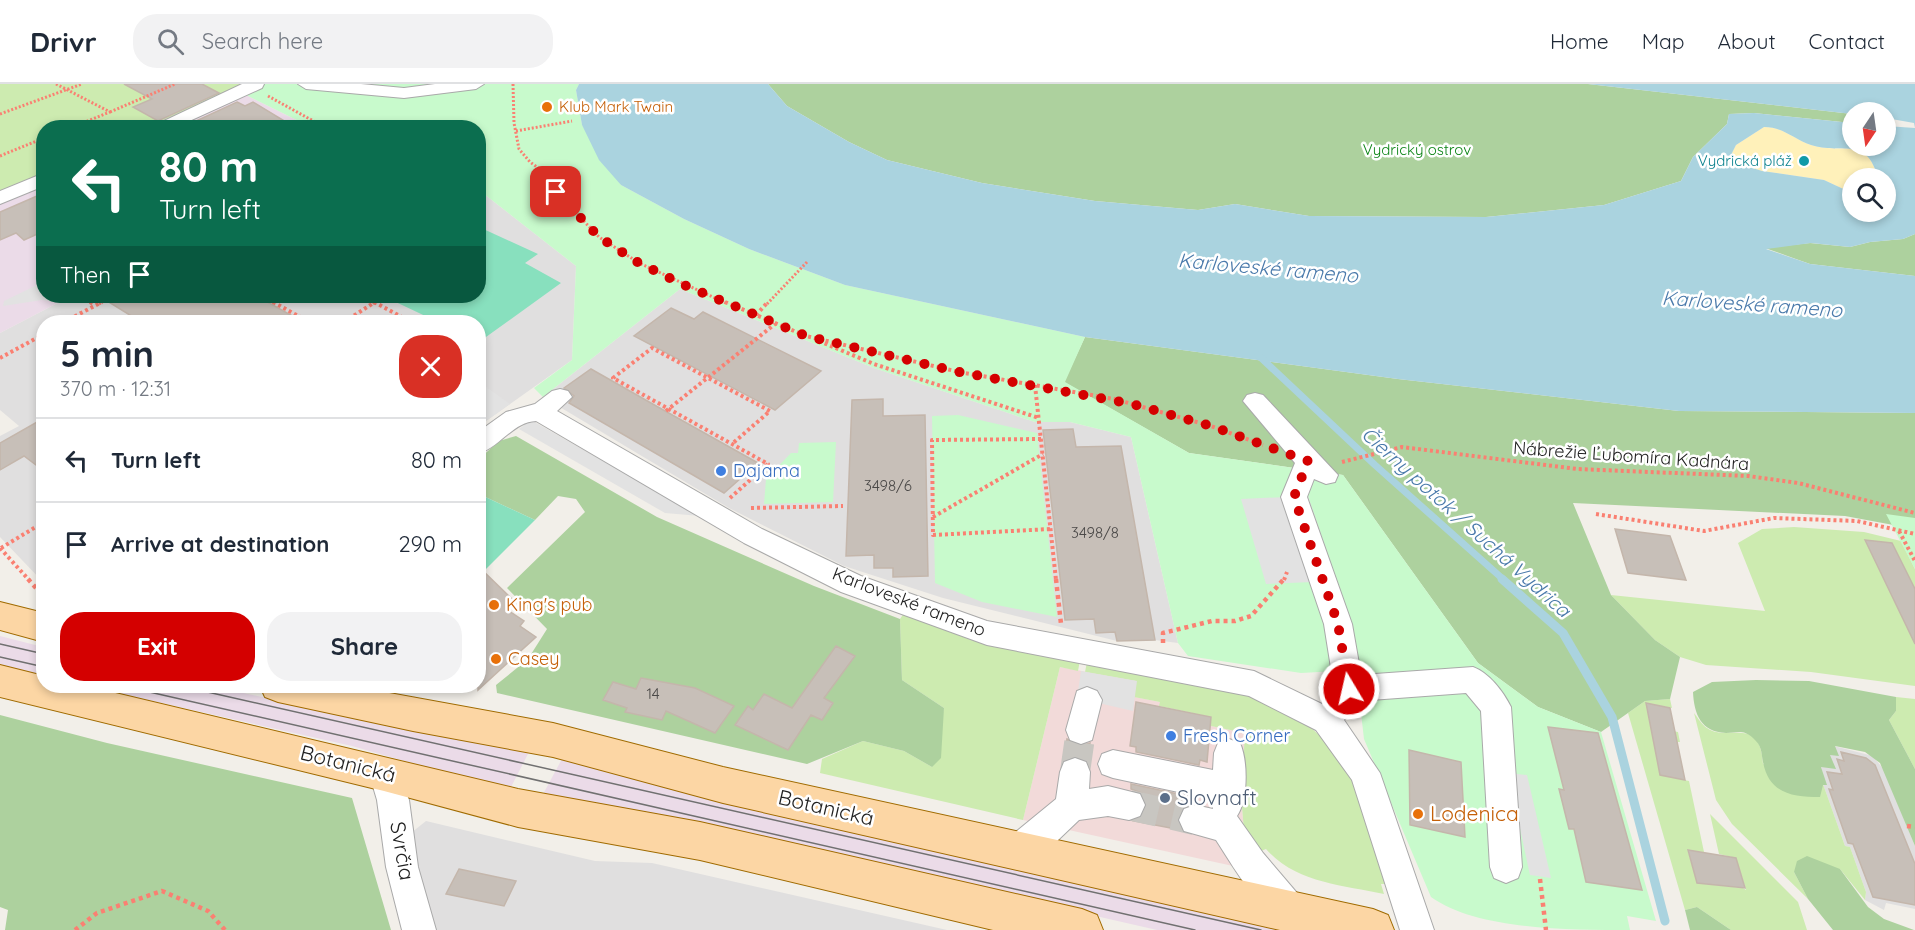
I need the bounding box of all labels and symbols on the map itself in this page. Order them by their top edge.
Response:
place label: Klub Mark Twain [559,97,673,116]
marker: Klub Mark Twain [540,100,554,114]
north arrow [1842,102,1896,156]
park label: Vydrický ostrov [1363,140,1471,159]
place label: Vydrická pláž [1698,151,1792,170]
marker: Vydrická pláž [1797,154,1811,168]
pin [530,166,581,217]
water label: Karloveské rameno [1177,247,1360,288]
water label: Karloveské rameno [1661,285,1844,322]
water label: Čierny potok / Suchá Vydrica [1357,421,1577,623]
street label: Nábrežie Ľubomíra Kadnára [1512,436,1750,475]
place label: Dajama [733,459,800,482]
marker: Dajama [714,464,728,478]
house number: 3498/6 [864,476,912,495]
house number: 3498/8 [1071,523,1119,542]
street label: Karloveské rameno [829,562,989,641]
place label: King's pub [506,593,593,616]
marker: King's pub [487,598,501,612]
place label: Casey [508,647,559,670]
marker: Casey [489,652,503,666]
position arrow [1317,657,1381,721]
house number: 14 [646,684,660,703]
place label: Fresh Corner [1183,724,1290,747]
marker: Fresh Corner [1164,729,1178,743]
street label: Botanická [298,739,399,787]
street label: Botanická [776,783,877,831]
place label: Slovnaft [1177,784,1257,810]
marker: Slovnaft [1158,791,1172,805]
place label: Lodenica [1430,800,1519,826]
marker: Lodenica [1411,807,1425,821]
street label: Svrčia [385,819,421,882]

